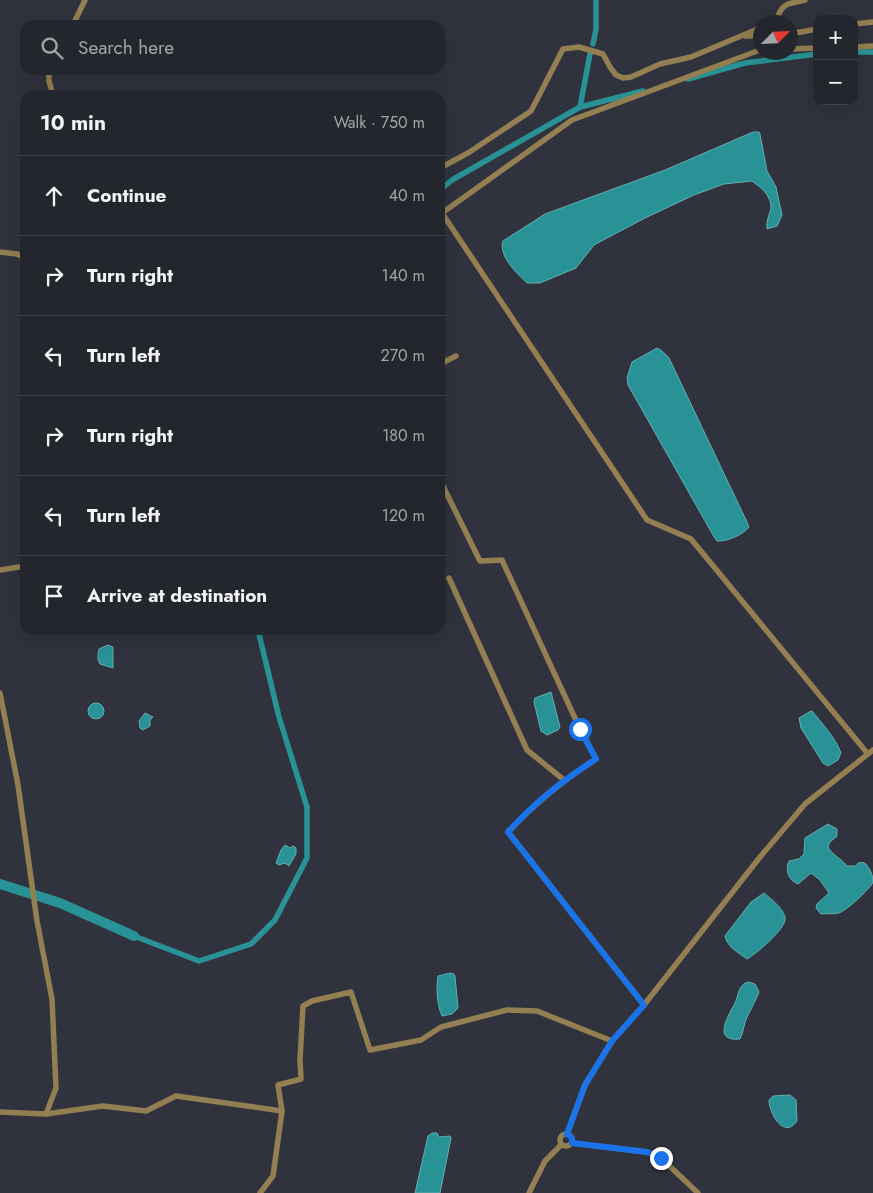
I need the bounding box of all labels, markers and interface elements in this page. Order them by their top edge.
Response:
north arrow [753,15,798,60]
map controls [813,15,858,105]
button: + [813,15,858,60]
search box [20,20,445,75]
icon: search [38,34,66,62]
text: Search here [78,34,174,61]
button: − [813,60,858,105]
text: 10 min [40,108,106,138]
text: Walk · 750 m [334,111,425,134]
icon: ahead [40,182,68,210]
text: Continue [87,182,166,209]
text: 40 m [389,184,425,207]
icon: right [40,262,68,290]
text: Turn right [87,262,173,289]
text: 140 m [382,264,425,287]
icon: left [40,342,68,370]
text: Turn left [87,342,160,369]
text: 270 m [381,344,425,367]
icon: right [40,422,68,450]
text: Turn right [87,422,173,449]
text: 180 m [382,424,425,447]
icon: left [40,502,68,530]
text: Turn left [87,502,160,529]
text: 120 m [382,504,425,527]
icon: arrive [40,582,68,610]
text: Arrive at destination [87,582,267,609]
route start [569,718,592,741]
route end [650,1147,673,1170]

